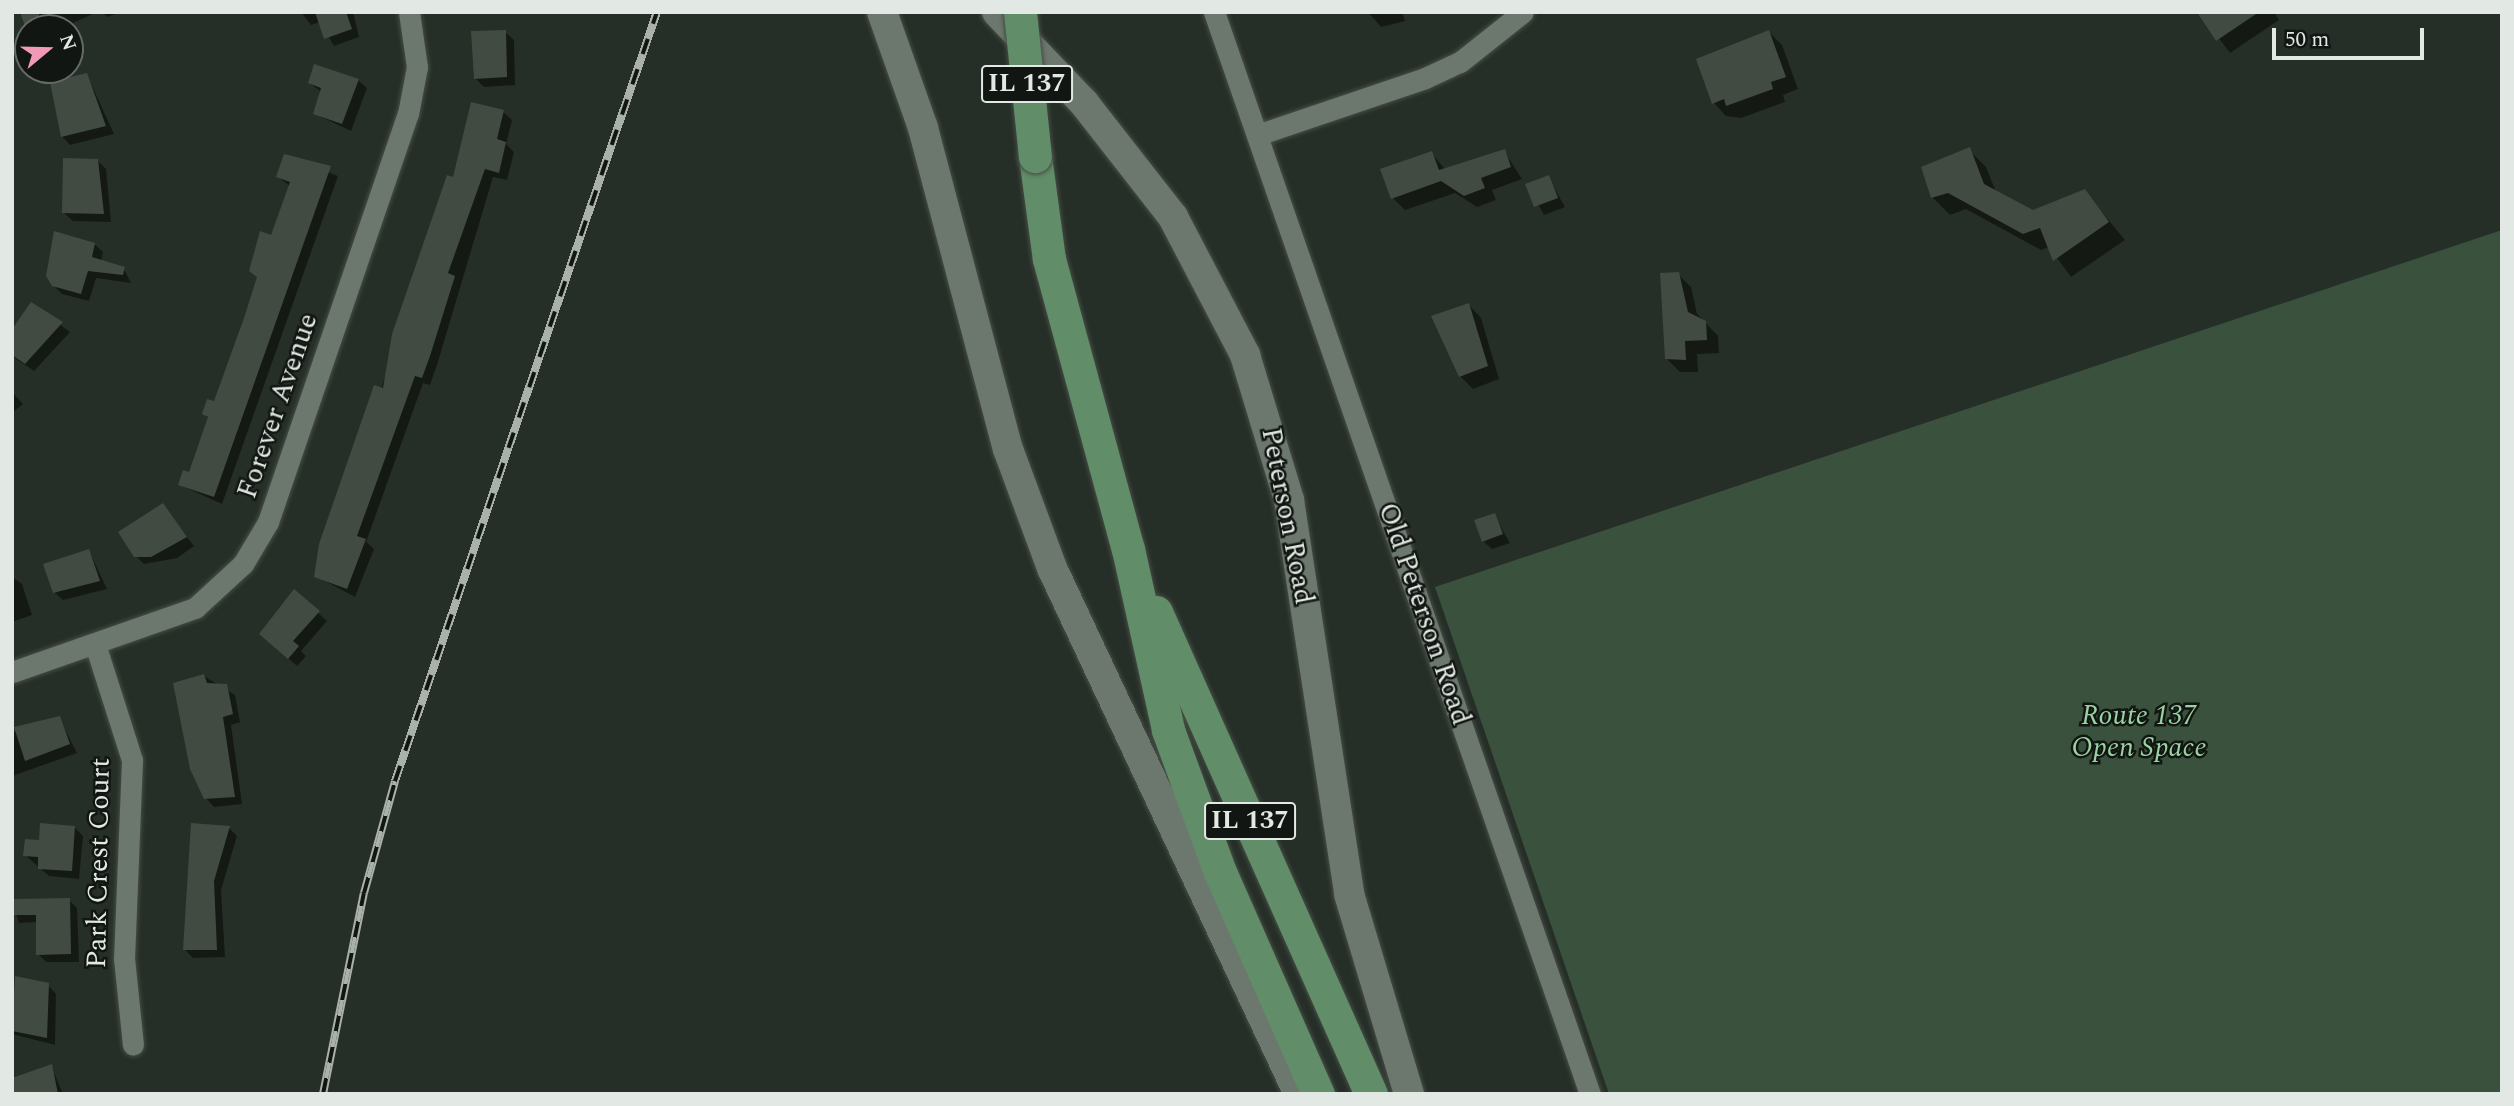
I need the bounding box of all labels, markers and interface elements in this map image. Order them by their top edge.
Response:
north arrow [14,14,84,84]
scale bar [2276,14,2428,58]
text: 50 m [2285,24,2329,56]
text: N [51,31,84,55]
road number: IL 137 [980,61,1074,106]
street label: Forever Avenue [231,309,325,503]
street label: Peterson Road [1253,425,1321,607]
street label: Old Peterson Road [1370,499,1478,729]
park label: Route 137 Open Space [2071,699,2207,765]
street label: Park Crest Court [80,757,118,969]
road number: IL 137 [1203,799,1297,844]

